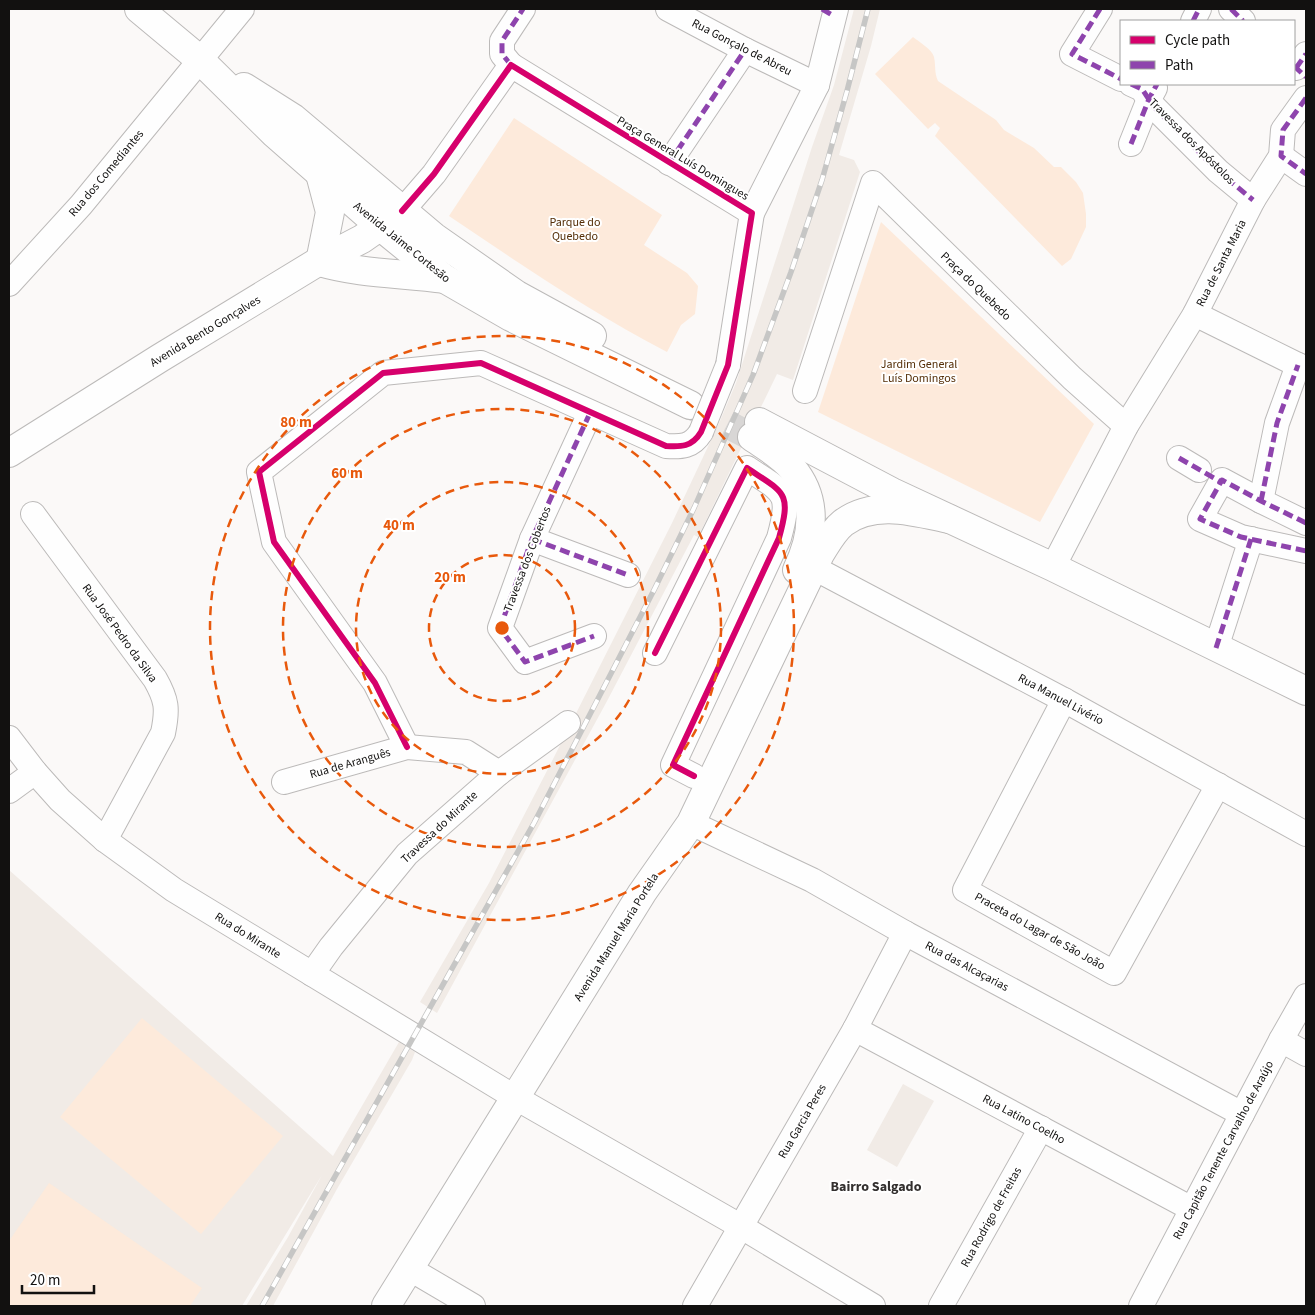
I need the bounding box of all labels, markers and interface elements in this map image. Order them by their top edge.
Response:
street label: Rua Gonçalo de Abreu [689,15,795,80]
legend [1120,20,1295,85]
text: Cycle path [1165,30,1230,51]
text: Path [1165,55,1193,76]
street label: Travessa dos Apóstolos [1145,94,1239,188]
street label: Praça General Luís Domingues [614,112,752,205]
street label: Rua dos Comediantes [65,126,148,220]
street label: Avenida Jaime Cortesão [349,198,454,287]
park label: Parque do Quebedo [549,214,601,245]
street label: Rua de Santa Maria [1192,217,1251,310]
street label: Praça do Quebedo [937,248,1015,325]
street label: Avenida Bento Gonçalves [147,292,264,371]
park label: Jardim General Luís Domingos [881,356,957,387]
text: 80 m [280,412,312,433]
text: 60 m [331,463,363,484]
street label: Travessa dos Cobertos [499,504,555,614]
text: 40 m [383,515,415,536]
text: 20 m [434,567,466,588]
street label: Rua José Pedro da Silva [78,580,161,686]
centre of rings [493,619,511,637]
street label: Rua Manuel Livério [1015,670,1107,729]
street label: Rua de Aranguês [308,744,393,783]
street label: Travessa do Mirante [397,787,482,867]
street label: Avenida Manuel Maria Portela [570,870,663,1005]
street label: Praceta do Lagar de São João [971,888,1108,974]
street label: Rua do Mirante [211,908,284,963]
street label: Rua das Alcaçarias [922,937,1012,996]
street label: Rua Capitão Tenente Carvalho de Araújo [1169,1058,1278,1243]
street label: Rua Garcia Peres [774,1081,831,1162]
street label: Rua Latino Coelho [979,1090,1068,1148]
street label: Rua Rodrigo de Freitas [957,1164,1026,1270]
district label: Bairro Salgado [831,1177,922,1197]
scale bar [22,1262,95,1294]
text: 20 m [30,1270,60,1291]

